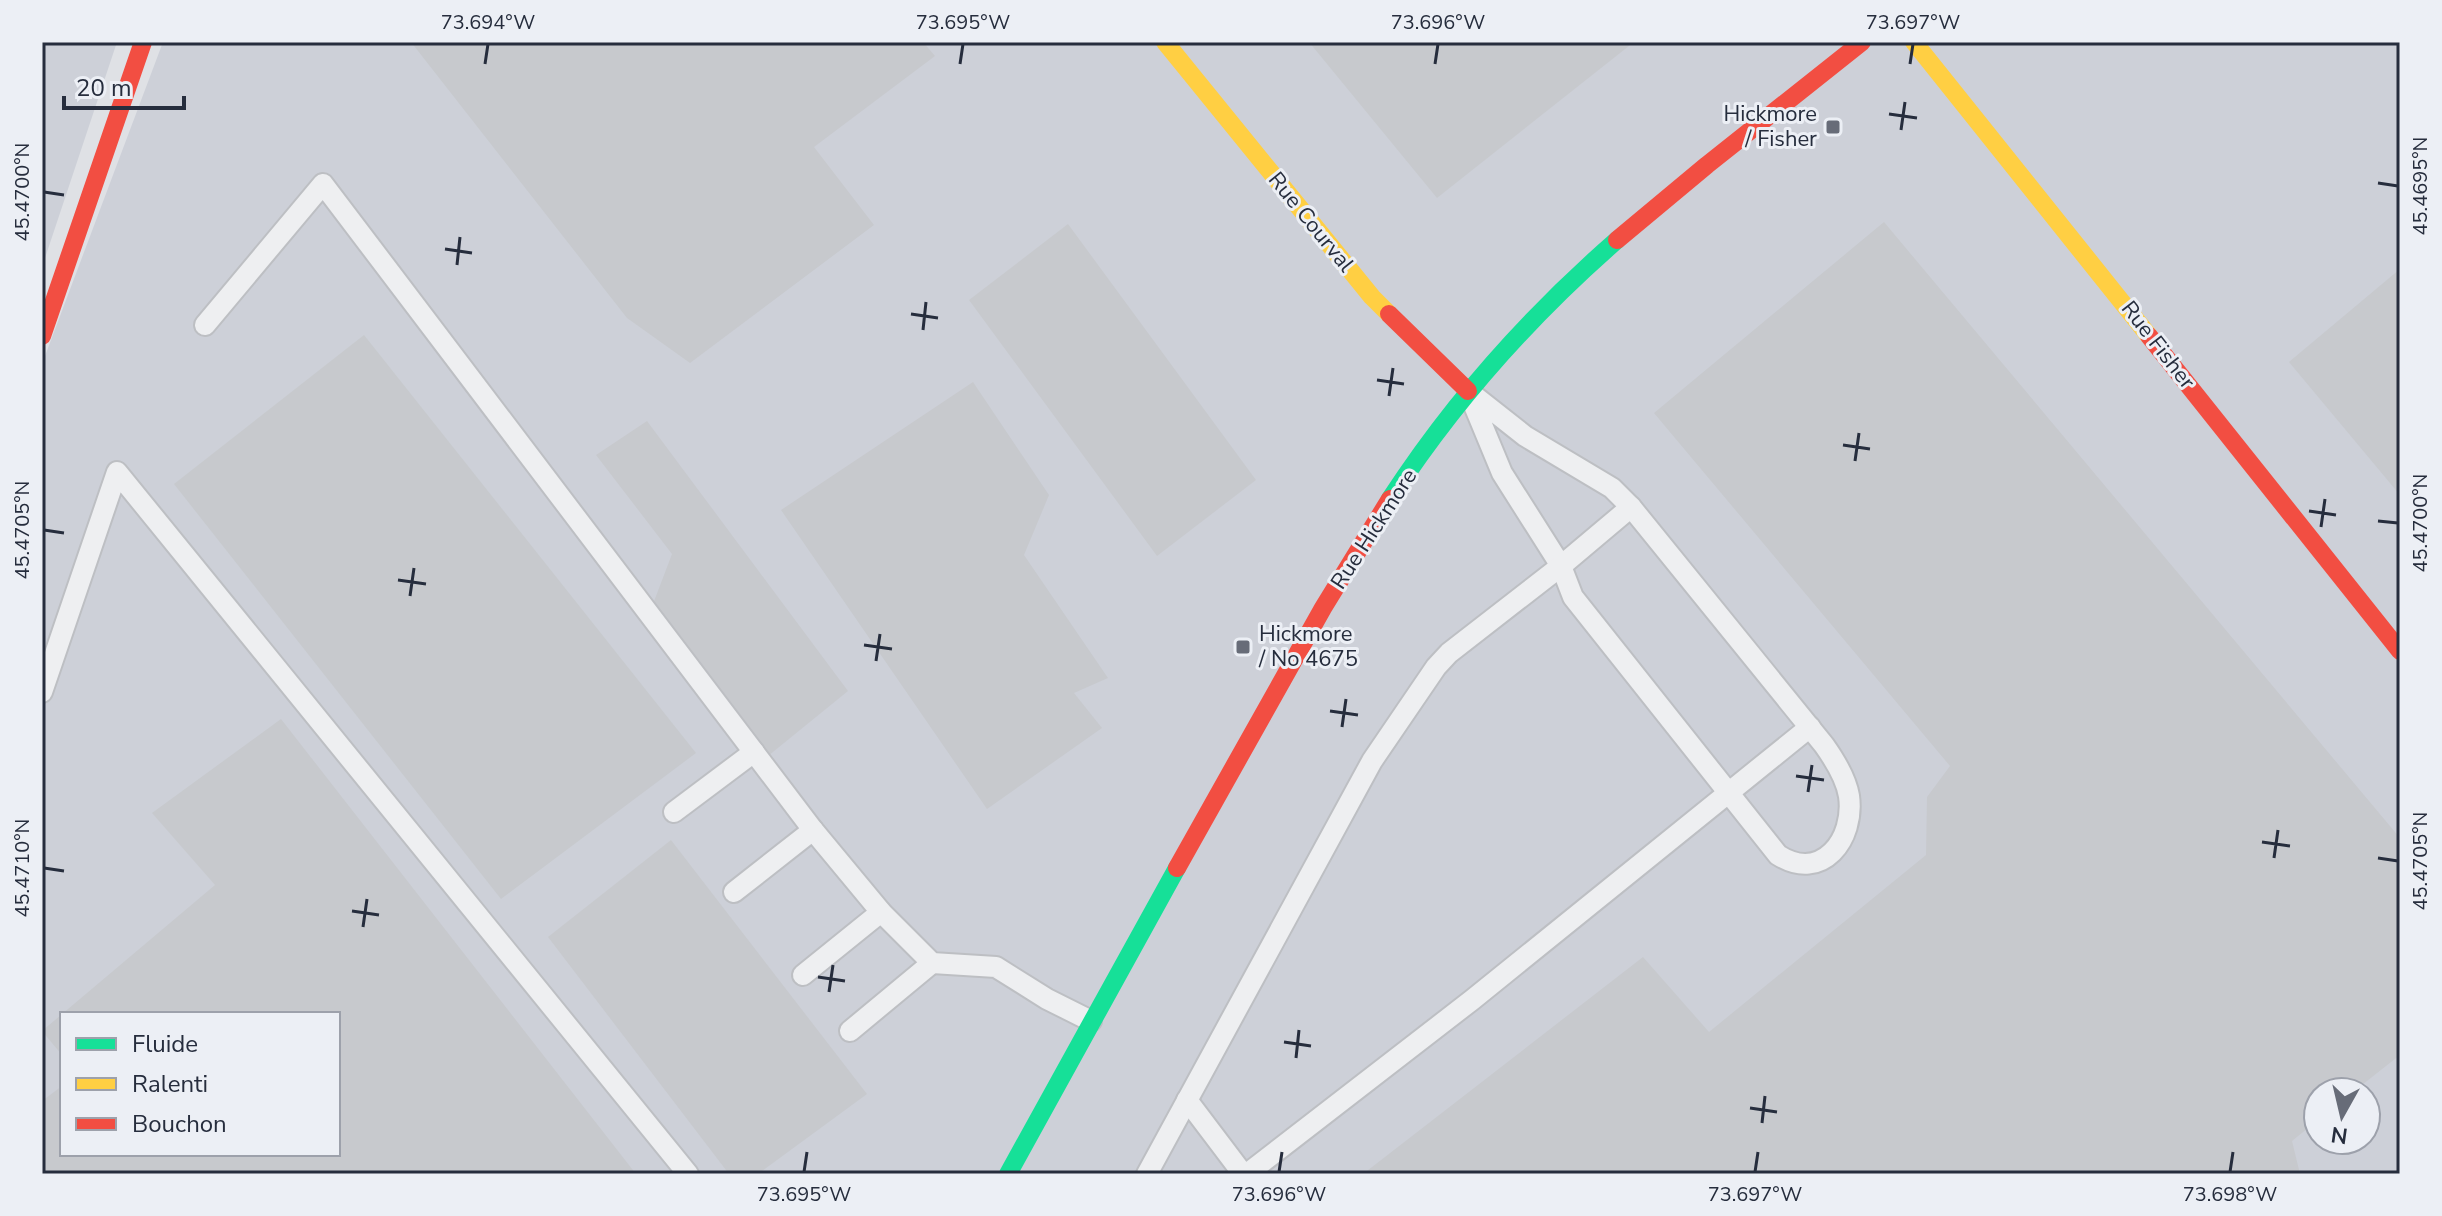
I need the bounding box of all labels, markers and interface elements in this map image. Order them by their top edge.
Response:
text: 73.694°W [441,9,535,36]
text: 73.695°W [916,9,1010,36]
text: 73.696°W [1391,9,1485,36]
text: 73.697°W [1866,9,1960,36]
scale bar [64,60,184,110]
text: 20 m [76,72,132,104]
place label: Hickmore / Fisher [1723,99,1817,154]
marker: Hickmore / Fisher [1824,118,1842,136]
text: 45.4695°N [2407,137,2434,235]
text: 45.4700°N [9,143,36,241]
street label: Rue Courval [1261,166,1361,279]
street label: Rue Fisher [2114,295,2202,395]
street label: Rue Hickmore [1324,463,1424,595]
text: 45.4700°N [2407,474,2434,572]
text: 45.4705°N [9,481,36,579]
place label: Hickmore / No 4675 [1258,619,1358,674]
marker: Hickmore / No 4675 [1234,638,1252,656]
text: 45.4705°N [2407,812,2434,910]
text: 45.4710°N [9,819,36,917]
legend [60,1012,340,1156]
text: Fluide [132,1028,198,1060]
text: Ralenti [132,1068,208,1100]
north arrow [2302,1076,2382,1156]
text: Bouchon [132,1108,227,1140]
text: N [2329,1119,2350,1151]
text: 73.695°W [757,1181,851,1208]
text: 73.696°W [1232,1181,1326,1208]
text: 73.697°W [1708,1181,1802,1208]
text: 73.698°W [2183,1181,2277,1208]

